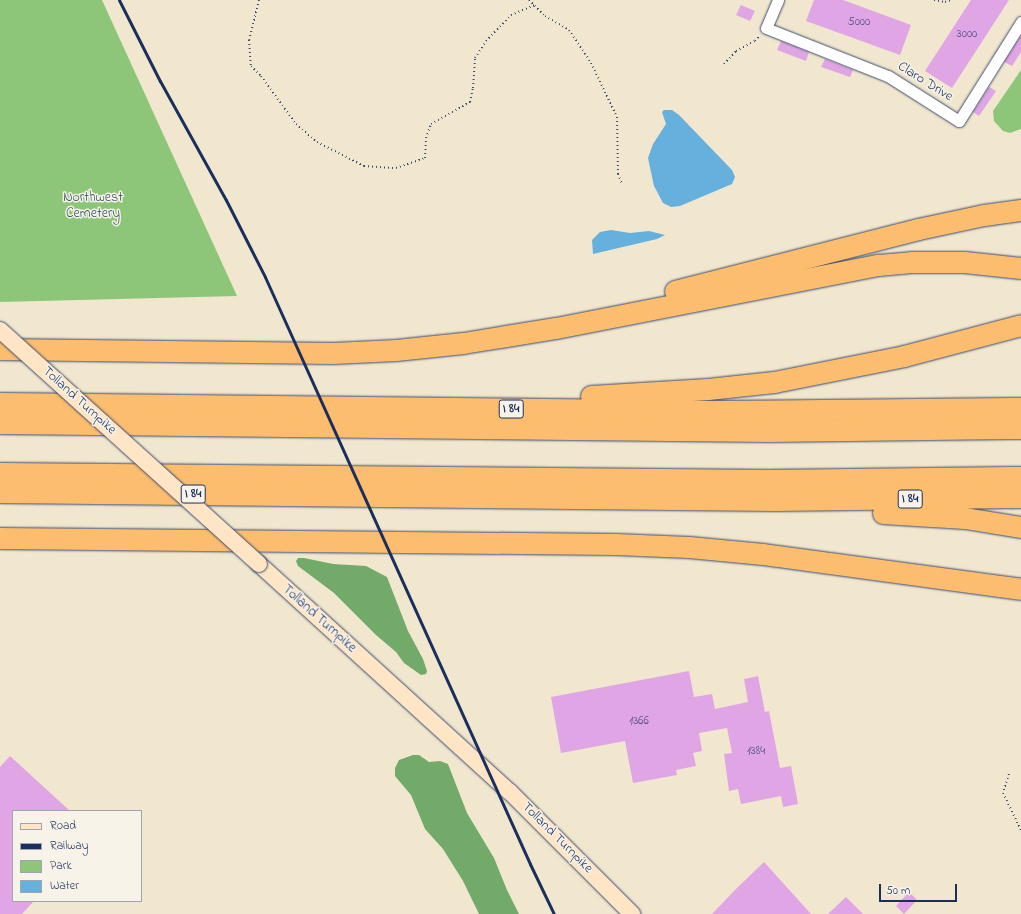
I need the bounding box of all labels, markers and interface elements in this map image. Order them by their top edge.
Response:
house number: 5000 [848,16,870,30]
house number: 3000 [957,28,977,42]
street label: Claro Drive [894,58,956,106]
park label: Northwest Cemetery [63,190,123,222]
street label: Tolland Turnpike [39,363,119,439]
road number: I 84 [498,398,524,420]
road number: I 84 [180,483,206,505]
road number: I 84 [897,488,923,510]
street label: Tolland Turnpike [279,581,359,657]
house number: 1366 [629,715,649,729]
house number: 1384 [747,745,765,759]
street label: Tolland Turnpike [518,799,596,877]
legend [12,810,142,902]
text: Road [50,817,76,835]
text: Railway [50,837,88,855]
text: Park [50,857,72,875]
scale bar [881,876,959,902]
text: Water [50,877,79,895]
text: 50 m [886,882,910,900]

